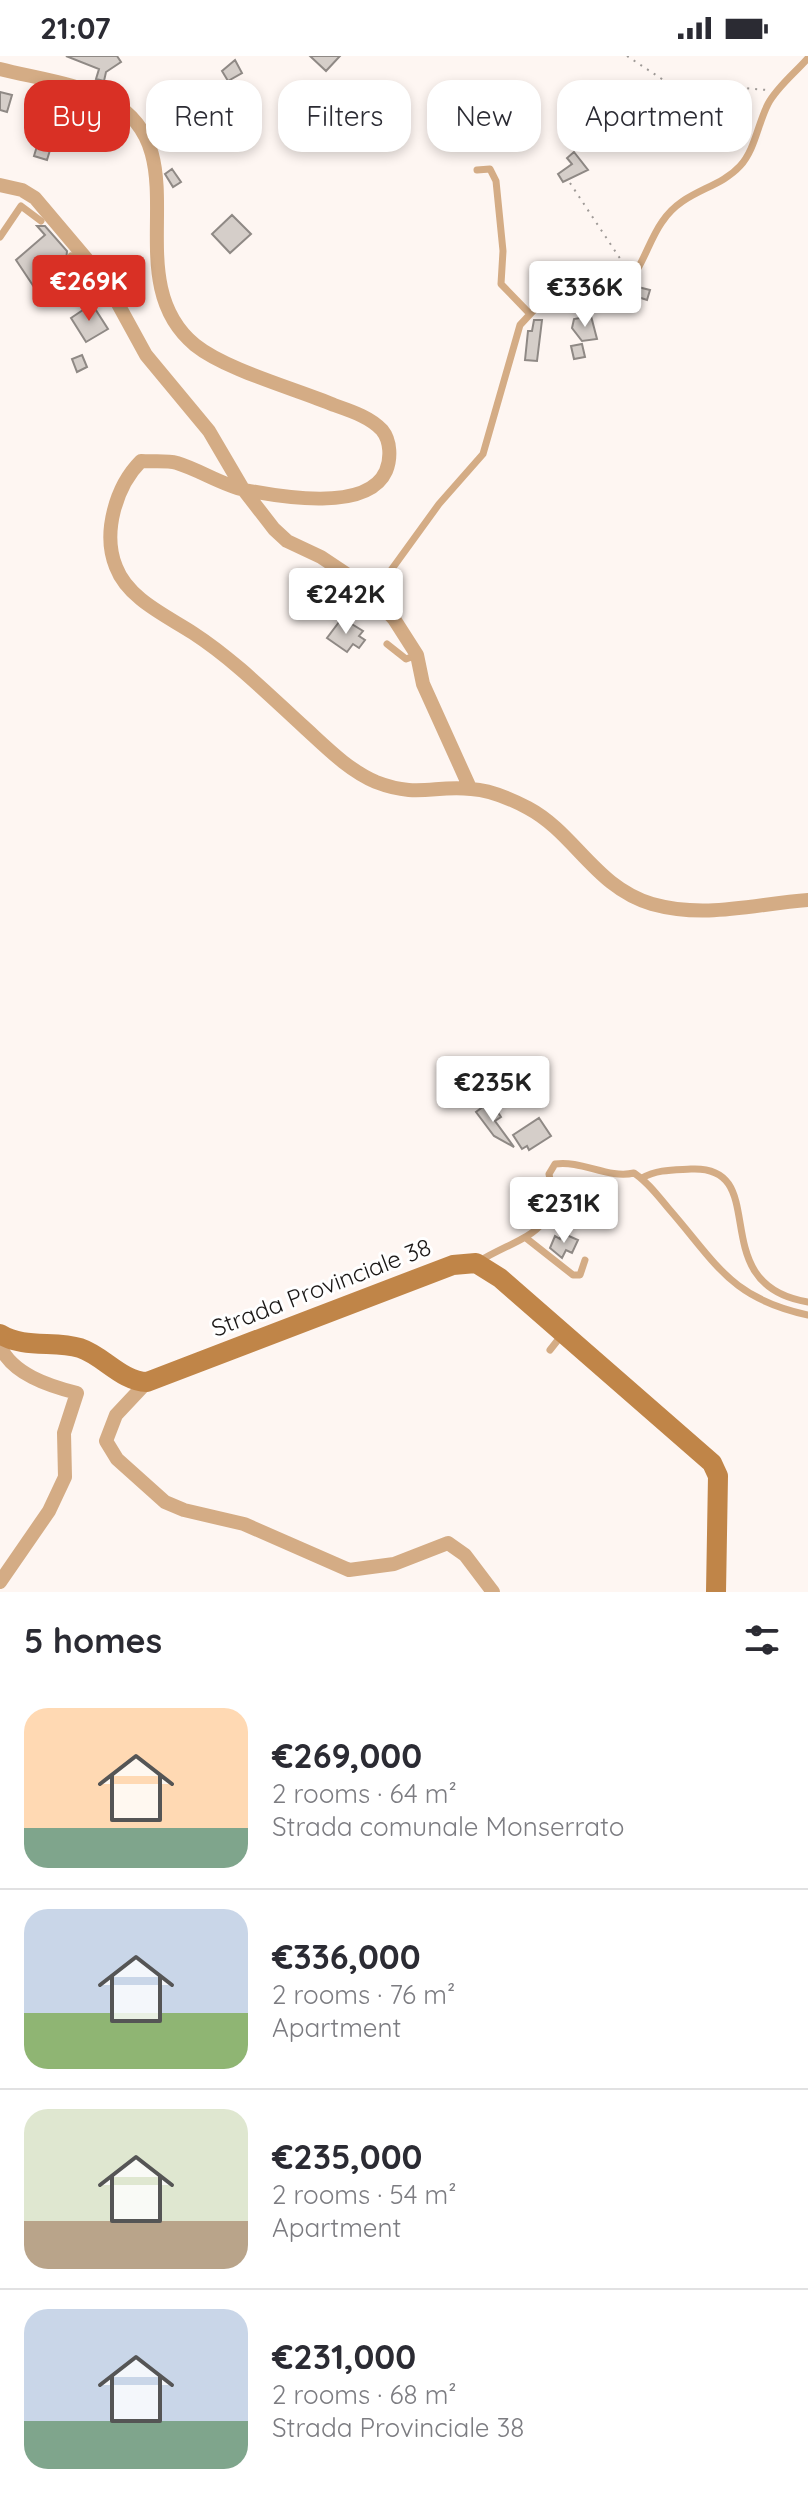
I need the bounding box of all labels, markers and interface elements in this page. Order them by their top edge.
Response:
text: 21:07 [40,9,111,47]
chip: Buy [24,80,130,152]
chip: Rent [146,80,262,152]
chip: Filters [278,80,411,152]
chip: New [427,80,541,152]
chip: Apartment [557,80,752,152]
pin: €269K [33,255,145,323]
pin: €336K [529,261,641,329]
text: €269K [50,264,128,297]
text: €336K [547,270,623,303]
pin: €242K [290,568,402,636]
text: €242K [307,577,385,610]
pin: €235K [437,1056,549,1124]
text: €235K [454,1065,532,1098]
pin: €231K [508,1177,620,1245]
text: €231K [528,1186,600,1219]
street label: Strada Provinciale 38 [207,1231,435,1343]
icon: filters [740,1618,784,1662]
text: 5 homes [24,1619,162,1662]
text: €269,000 [272,1734,422,1777]
icon: home [88,1740,184,1836]
text: 2 rooms · 64 m² [272,1777,457,1810]
text: Strada comunale Monserrato [272,1810,624,1843]
text: €336,000 [272,1935,421,1978]
icon: home [88,1941,184,2037]
text: 2 rooms · 76 m² [272,1978,455,2011]
text: Apartment [272,2011,401,2044]
text: €235,000 [272,2135,422,2178]
icon: home [88,2141,184,2237]
text: 2 rooms · 54 m² [272,2178,456,2211]
text: Apartment [272,2211,401,2244]
text: €231,000 [272,2335,416,2378]
icon: home [88,2341,184,2437]
text: 2 rooms · 68 m² [272,2378,457,2411]
text: Strada Provinciale 38 [272,2411,524,2444]

